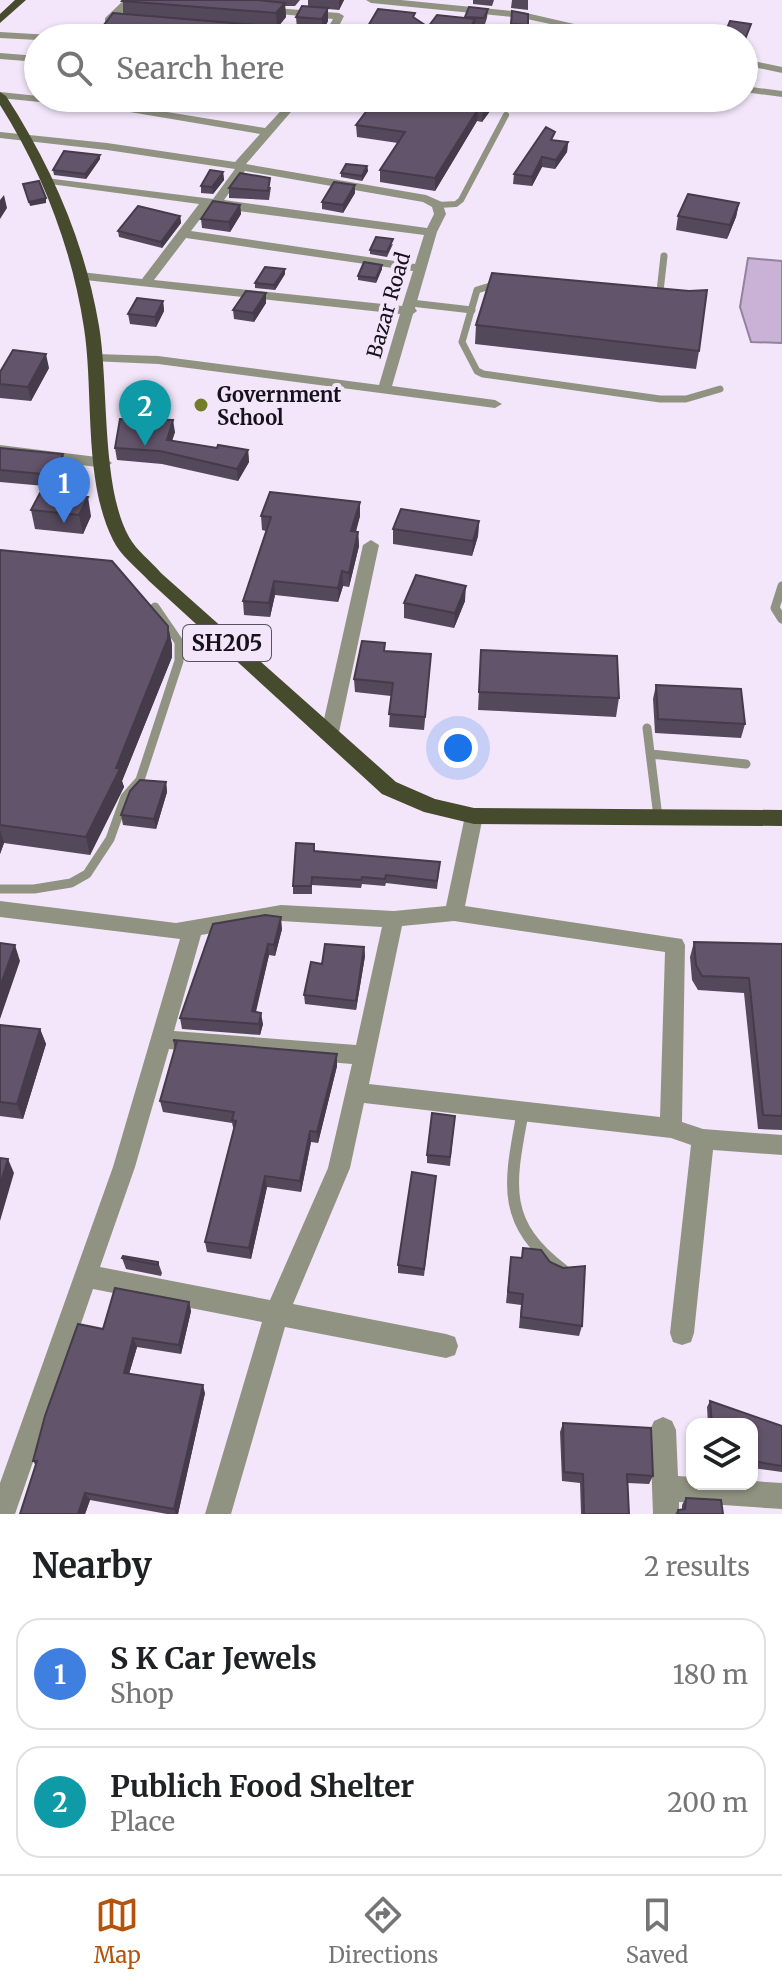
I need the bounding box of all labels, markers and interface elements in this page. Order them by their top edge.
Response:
search box [24,24,758,112]
icon: search [52,46,96,90]
text: Search here [116,49,284,87]
street label: Bazar Road [361,249,415,361]
pin: 2 [119,380,171,446]
place label: Government School [217,382,341,430]
marker: Government School [192,396,210,414]
pin: 1 [38,457,90,523]
road number: SH205 [183,625,271,661]
your location [438,728,478,768]
map controls [686,1418,758,1490]
button: layers [686,1418,758,1490]
text: Nearby [32,1545,152,1587]
text: 2 results [644,1550,750,1583]
text: S K Car Jewels [110,1639,317,1677]
text: 1 [54,1658,66,1691]
text: 180 m [673,1658,748,1691]
text: Shop [110,1677,174,1710]
text: Publich Food Shelter [110,1767,414,1805]
text: 2 [52,1786,68,1819]
text: 200 m [667,1786,748,1819]
text: Place [110,1805,175,1838]
tab: Map [94,1893,141,1969]
tab: Directions [328,1893,438,1969]
tab: Saved [626,1893,688,1969]

